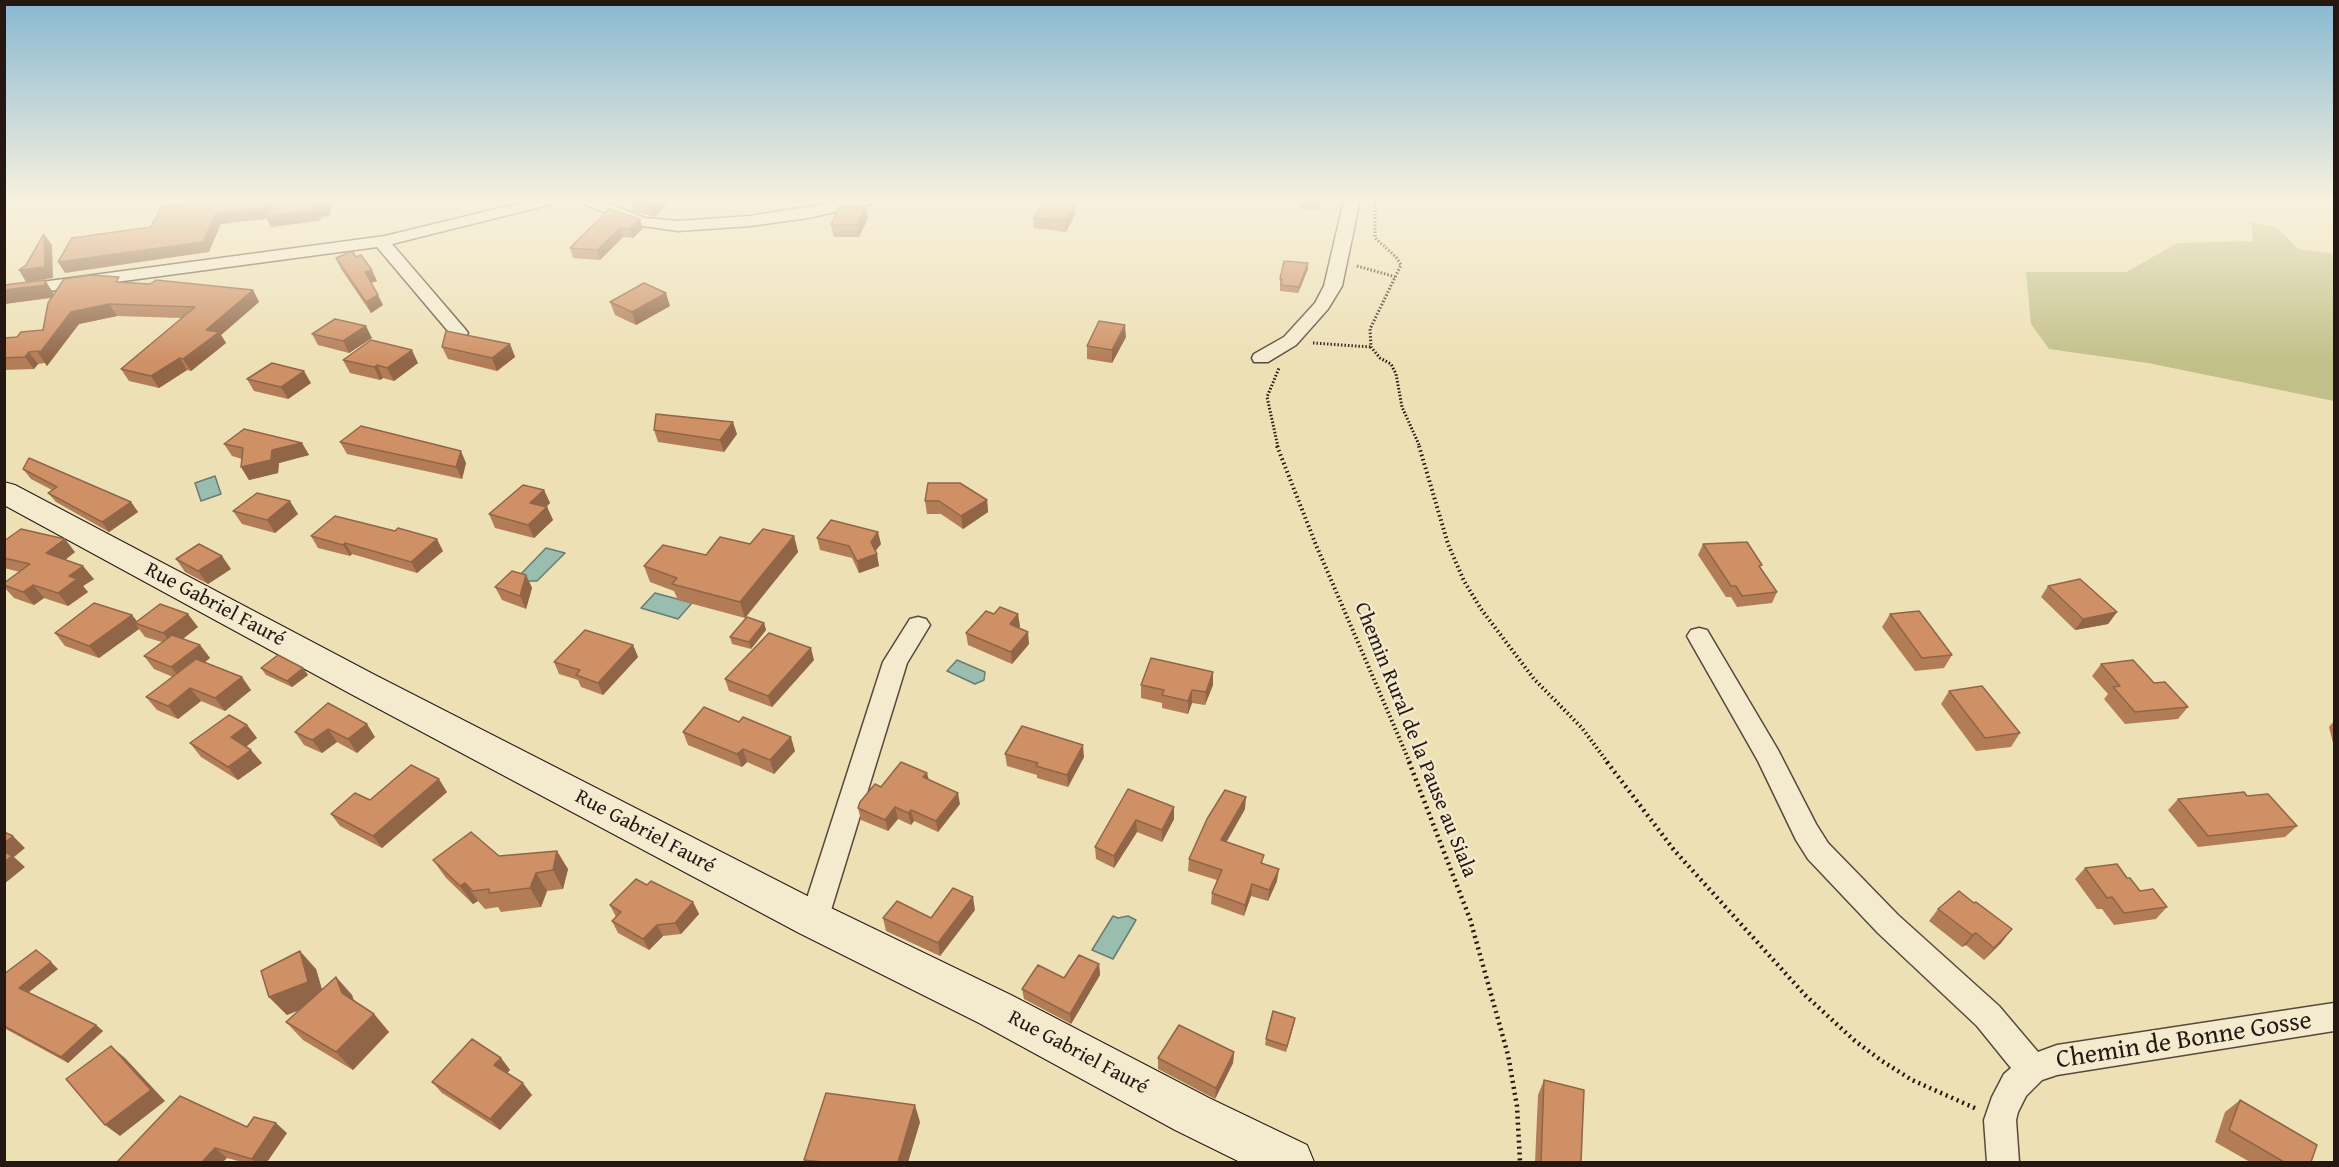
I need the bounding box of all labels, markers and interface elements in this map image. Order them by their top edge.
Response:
street label: Rue Gabriel Fauré [141,557,289,653]
street label: Chemin Rural de la Pause au Siala [1348,599,1482,881]
street label: Rue Gabriel Fauré [571,784,719,880]
street label: Rue Gabriel Fauré [1004,1005,1152,1101]
street label: Chemin de Bonne Gosse [2054,1005,2314,1077]

